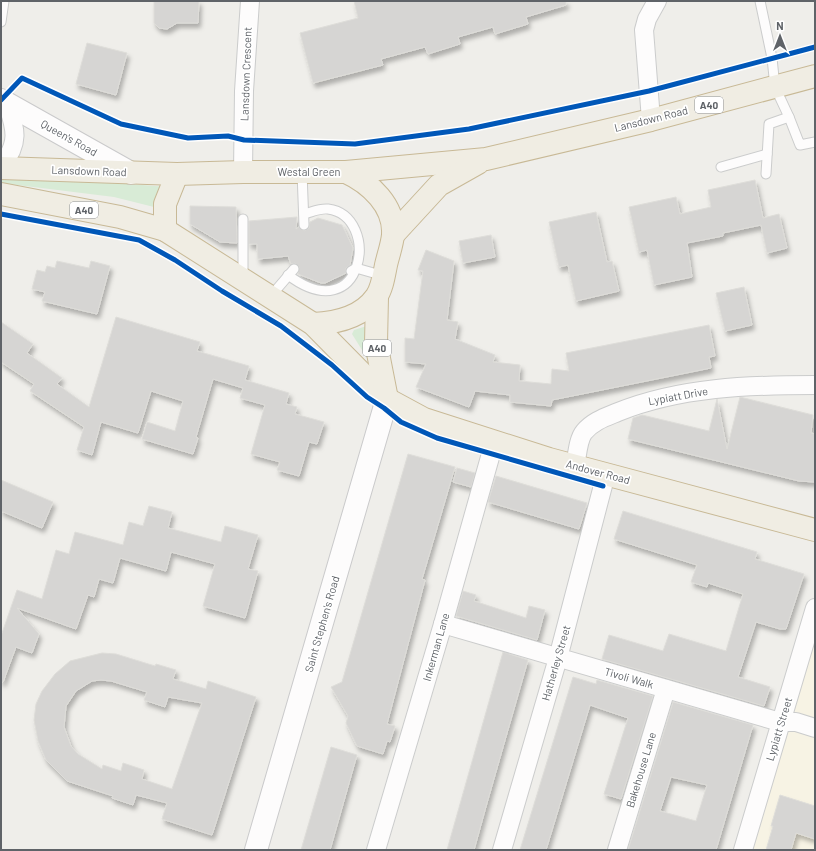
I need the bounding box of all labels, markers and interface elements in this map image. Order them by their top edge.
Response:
north arrow [760,16,800,56]
text: N [776,19,784,32]
street label: Lansdown Crescent [237,27,254,121]
road number: A40 [695,97,723,113]
street label: Lansdown Road [613,103,689,134]
street label: Queen's Road [39,117,100,158]
street label: Lansdown Road [51,163,127,178]
street label: Westal Green [278,165,340,178]
road number: A40 [70,202,98,218]
road number: A40 [363,340,391,356]
street label: Lypiatt Drive [647,384,709,407]
street label: Andover Road [565,457,632,486]
street label: Saint Stephen's Road [302,574,341,673]
street label: Inkerman Lane [420,611,452,682]
street label: Hatherley Street [539,624,573,702]
street label: Tivoli Walk [603,664,656,691]
street label: Lypiatt Street [763,695,794,762]
street label: Bakehouse Lane [623,730,658,809]

